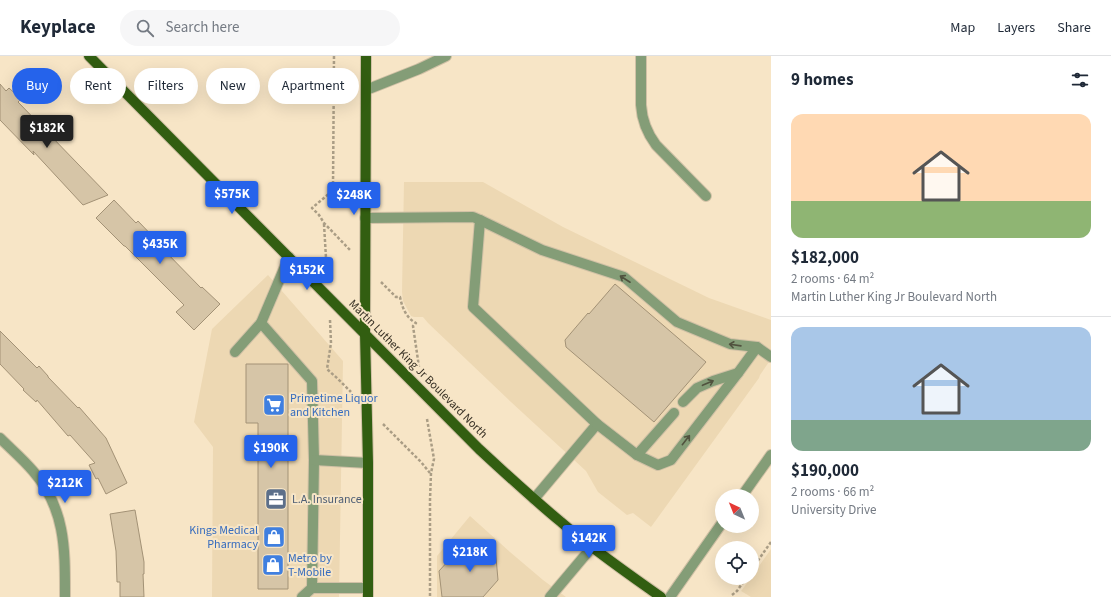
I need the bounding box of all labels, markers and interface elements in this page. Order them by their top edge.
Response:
search box [120,10,400,46]
text: Keyplace [20,14,96,41]
icon: search [134,17,156,39]
text: Search here [166,17,240,38]
text: Map [950,18,975,38]
text: Layers [997,18,1035,38]
text: Share [1057,18,1091,38]
chip: Buy [12,68,62,104]
chip: Rent [70,68,126,104]
chip: Filters [134,68,198,104]
chip: New [206,68,260,104]
chip: Apartment [268,68,359,104]
text: 9 homes [791,68,853,92]
icon: filters [1069,69,1091,91]
pin: $182K [19,115,75,149]
text: $182K [29,119,65,137]
icon: home [905,140,977,212]
pin: $575K [204,181,260,215]
pin: $248K [326,182,382,216]
text: $575K [214,185,250,203]
text: $248K [336,186,372,204]
pin: $435K [132,231,188,265]
text: $435K [142,235,178,253]
text: $182,000 [791,246,859,270]
pin: $152K [279,257,335,291]
text: $152K [289,261,325,279]
text: 2 rooms · 64 m² [791,270,874,288]
one-way arrow [620,275,631,284]
text: Martin Luther King Jr Boulevard North [791,288,997,306]
street label: Martin Luther King Jr Boulevard North [345,296,491,442]
one-way arrow [729,341,742,349]
icon: home [905,353,977,425]
one-way arrow [702,379,714,386]
place label: Primetime Liquor and Kitchen [290,390,378,421]
supermarket icon: Primetime Liquor and Kitchen [261,392,287,418]
one-way arrow [682,434,691,445]
pin: $190K [243,435,299,469]
text: $190K [253,439,289,457]
text: $190,000 [791,459,859,483]
pin: $212K [37,470,93,504]
text: $212K [47,474,83,492]
text: 2 rooms · 66 m² [791,483,874,501]
office icon: L.A. Insurance [263,486,289,512]
north arrow [715,489,759,533]
map controls [715,489,759,585]
place label: L.A. Insurance [292,491,362,508]
text: University Drive [791,501,877,519]
place label: Kings Medical Pharmacy [189,522,258,553]
shop icon: Kings Medical Pharmacy [261,524,287,550]
pin: $142K [561,525,617,559]
text: $142K [571,529,607,547]
pin: $218K [442,539,498,573]
button: locate [715,541,759,585]
text: $218K [452,543,488,561]
place label: Metro by T-Mobile [288,550,332,581]
shop icon: Metro by T-Mobile [260,552,286,578]

